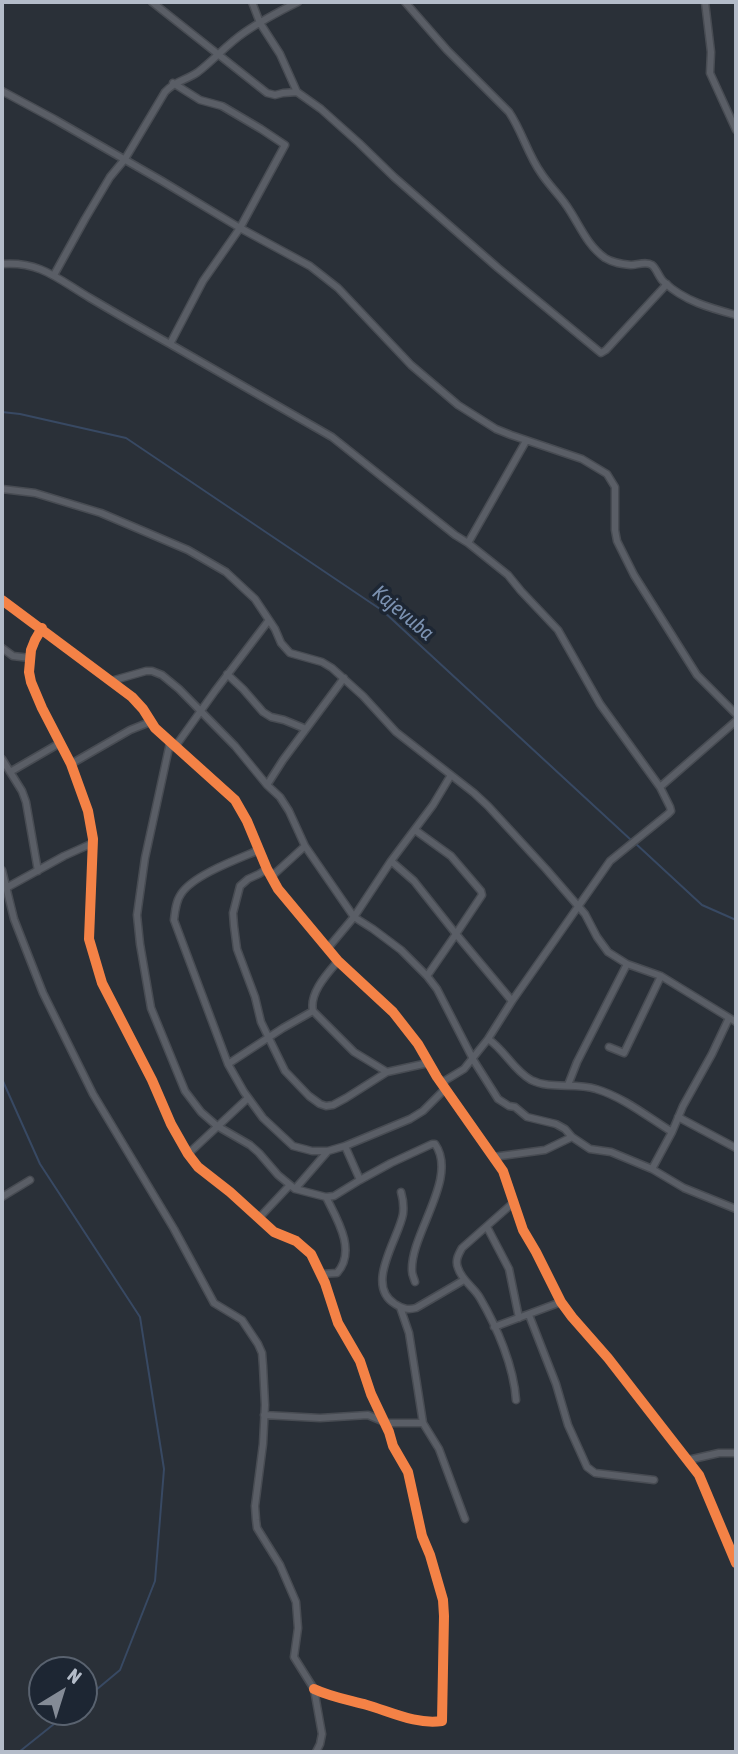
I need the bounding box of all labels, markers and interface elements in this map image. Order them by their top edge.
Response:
water label: Kajevuba [367,580,439,646]
north arrow [28,1656,98,1726]
text: N [64,1664,86,1688]

